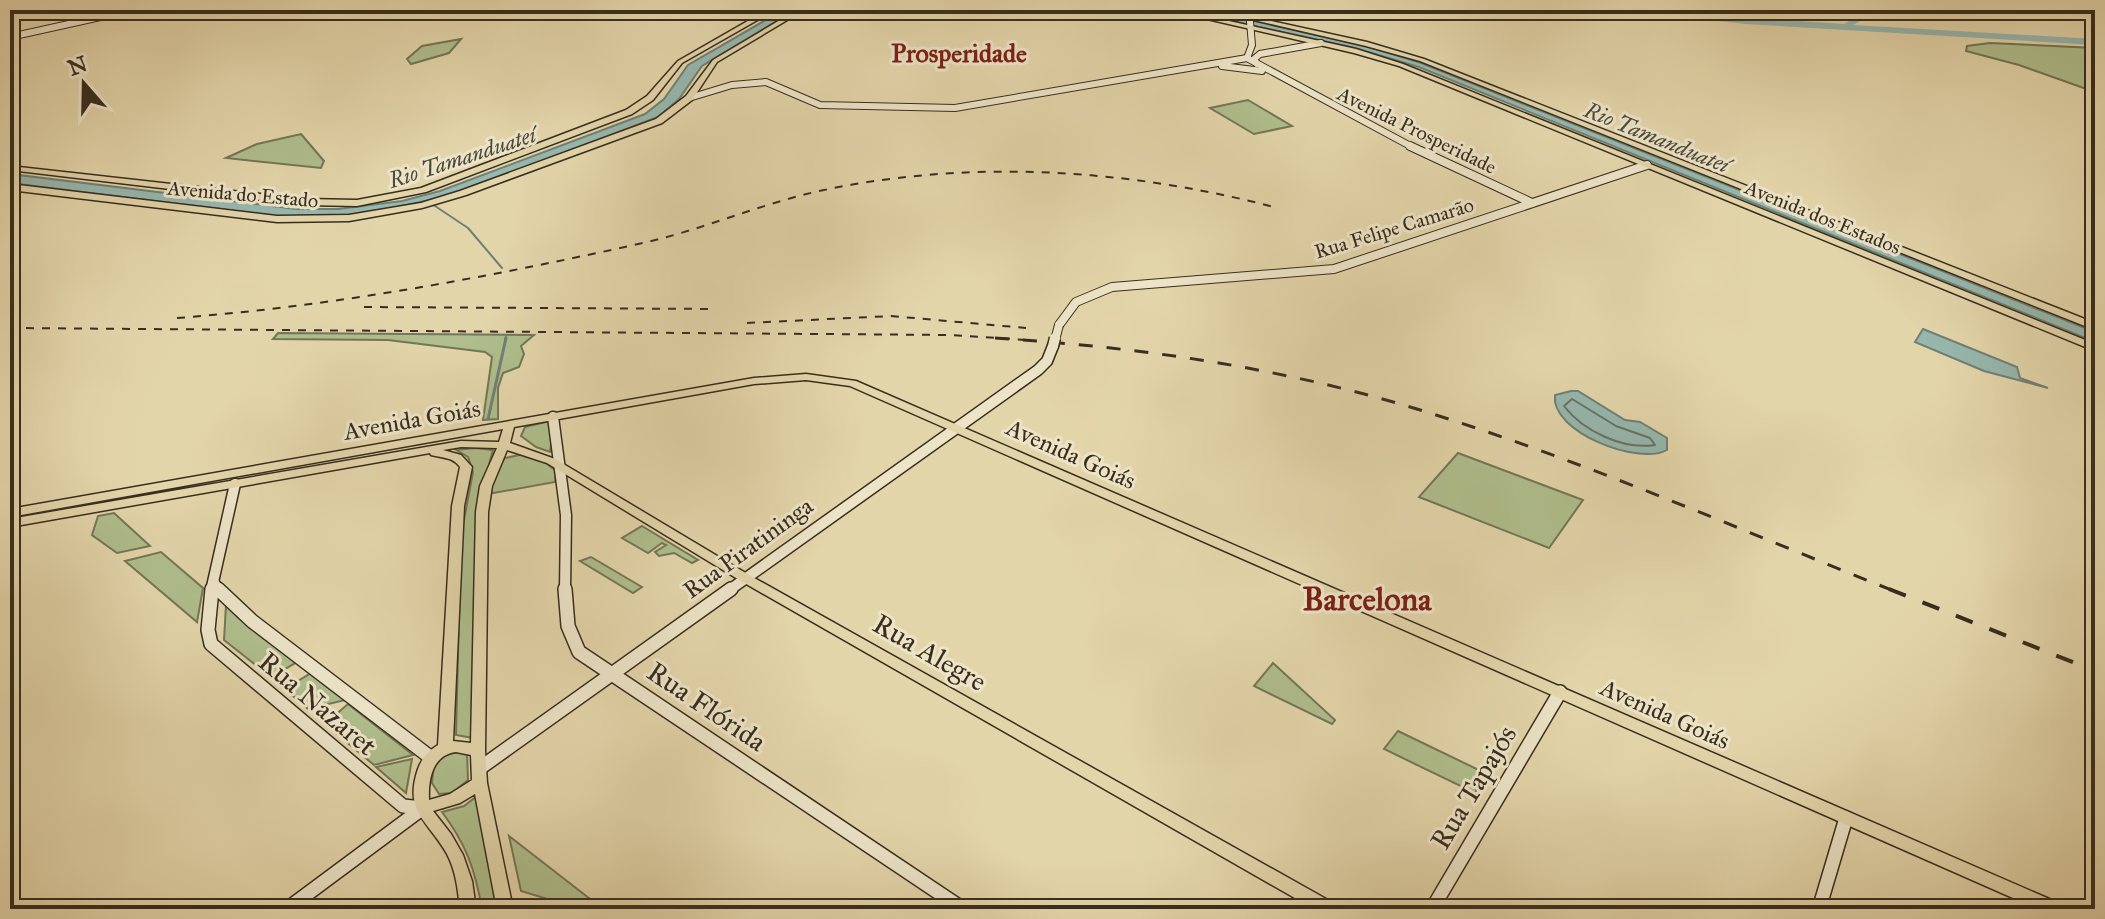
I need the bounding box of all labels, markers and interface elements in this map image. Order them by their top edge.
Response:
district label: Prosperidade [891,37,1027,69]
north arrow [44,44,124,124]
text: N [64,50,91,82]
street label: Avenida Prosperidade [1333,81,1500,179]
water label: Rio Tamanduateí [1580,96,1737,180]
water label: Rio Tamanduateí [384,120,544,194]
street label: Avenida dos Estados [1741,174,1904,259]
street label: Avenida do Estado [166,175,319,213]
street label: Rua Felipe Camarão [1311,192,1477,264]
street label: Avenida Goiás [340,393,483,447]
street label: Avenida Goiás [1001,412,1140,496]
street label: Rua Piratininga [677,490,819,605]
district label: Barcelona [1302,580,1433,619]
street label: Rua Alegre [867,606,993,699]
street label: Rua Nazaret [251,644,384,763]
street label: Rua Flórida [640,654,773,759]
street label: Avenida Goiás [1595,672,1734,756]
street label: Rua Tapajós [1423,719,1524,856]

